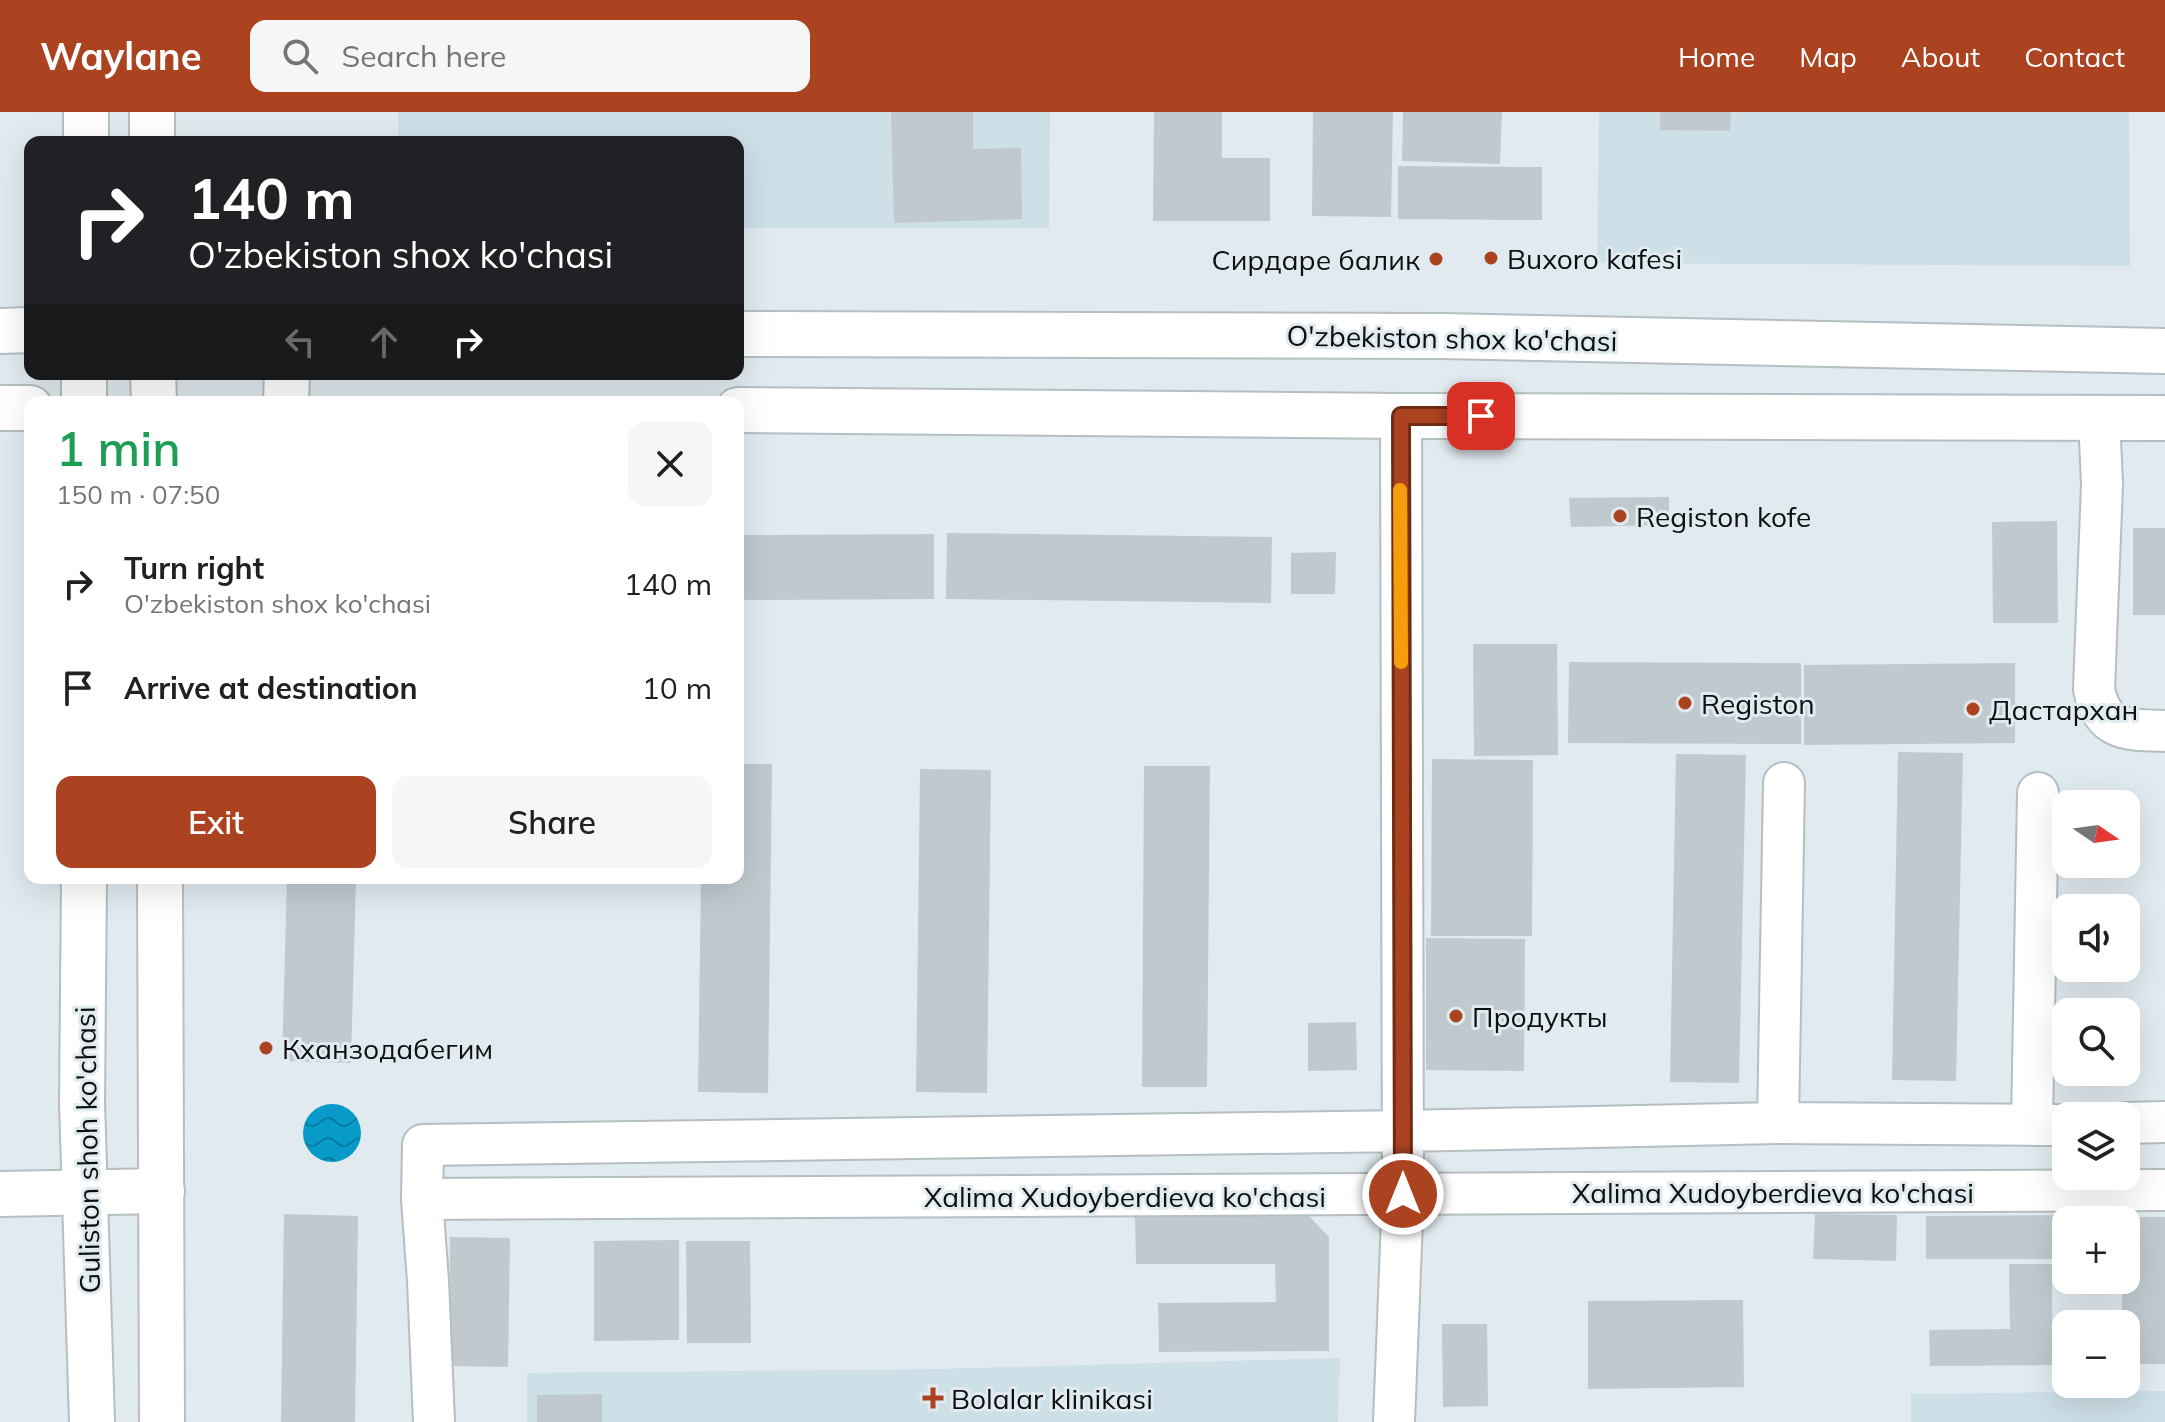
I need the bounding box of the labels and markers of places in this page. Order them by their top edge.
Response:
place label: Buxoro kafesi [1507,241,1682,276]
place label: Сирдаре балик [1212,242,1421,277]
marker: Buxoro kafesi [1482,249,1500,267]
marker: Сирдаре балик [1427,250,1445,268]
pin [1447,382,1515,450]
place label: Registon kofe [1636,499,1811,534]
marker: Registon kofe [1611,507,1629,525]
place label: Registon [1701,686,1815,721]
place label: Дастархан [1989,692,2138,727]
marker: Registon [1676,694,1694,712]
marker: Дастархан [1964,700,1982,718]
place label: Продукты [1472,999,1608,1034]
marker: Продукты [1447,1007,1465,1025]
place label: Кханзодабегим [282,1031,493,1066]
marker: Кханзодабегим [257,1039,275,1057]
place label: Bolalar klinikasi [951,1381,1153,1416]
marker: Bolalar klinikasi [922,1387,944,1409]

